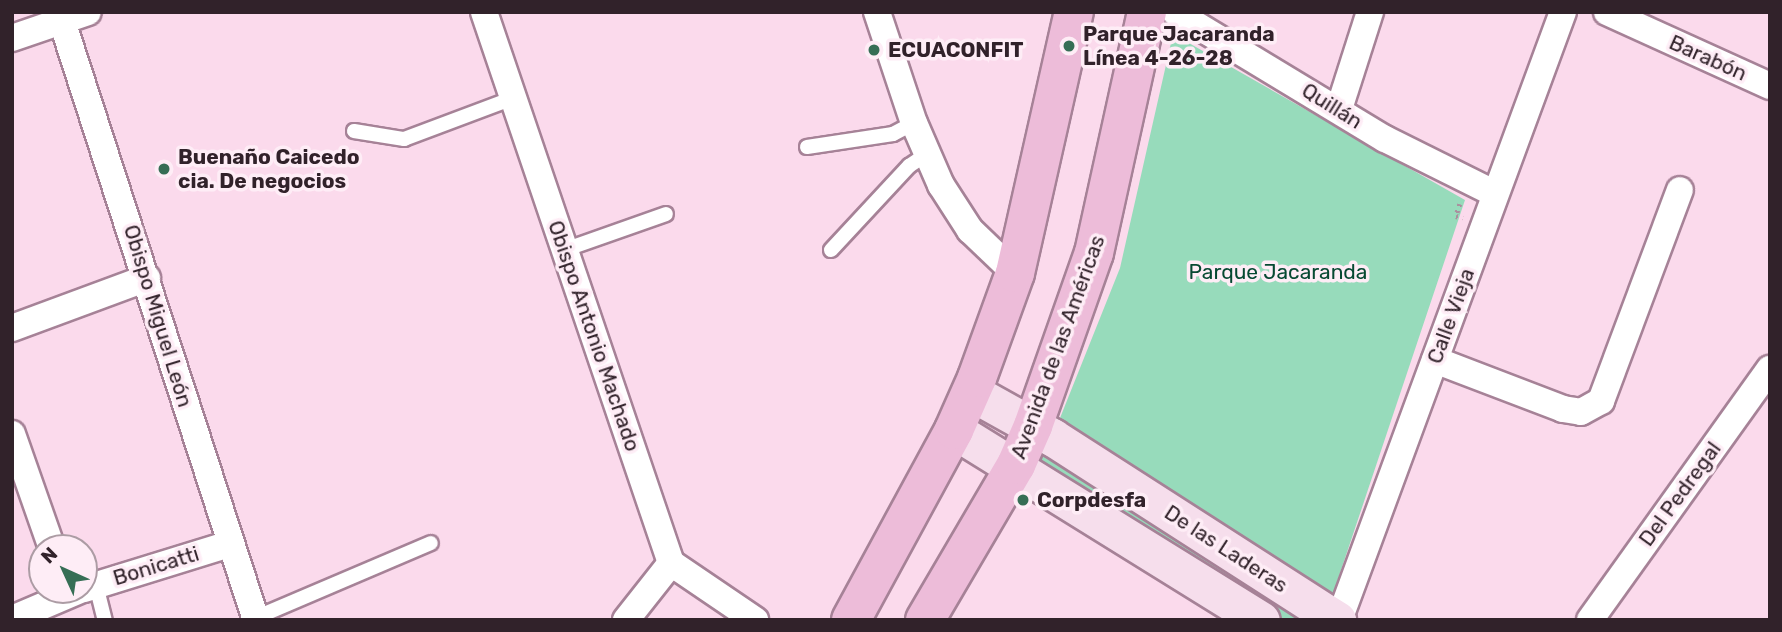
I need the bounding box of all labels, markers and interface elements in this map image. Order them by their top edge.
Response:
place label: Parque Jacaranda Línea 4-26-28 [1083,21,1275,71]
street label: Barabón [1665,30,1751,86]
place label: ECUACONFIT [888,37,1023,63]
marker: Parque Jacaranda Línea 4-26-28 [1061,38,1077,54]
marker: ECUACONFIT [866,42,882,58]
street label: Quillán [1297,78,1367,134]
place label: Buenaño Caicedo cia. De negocios [178,144,360,194]
marker: Buenaño Caicedo cia. De negocios [156,161,172,177]
street label: Obispo Antonio Machado [543,217,645,455]
street label: Obispo Miguel León [118,222,198,410]
street label: Avenida de las Américas [1006,231,1110,463]
park label: Parque Jacaranda [1189,259,1367,285]
street label: Calle Vieja [1422,265,1480,367]
street label: Del Pedregal [1634,437,1726,551]
place label: Corpdesfa [1037,487,1146,513]
marker: Corpdesfa [1015,492,1031,508]
street label: De las Laderas [1160,500,1292,598]
north arrow [28,534,98,604]
street label: Bonicatti [110,541,202,591]
text: N [36,542,62,568]

